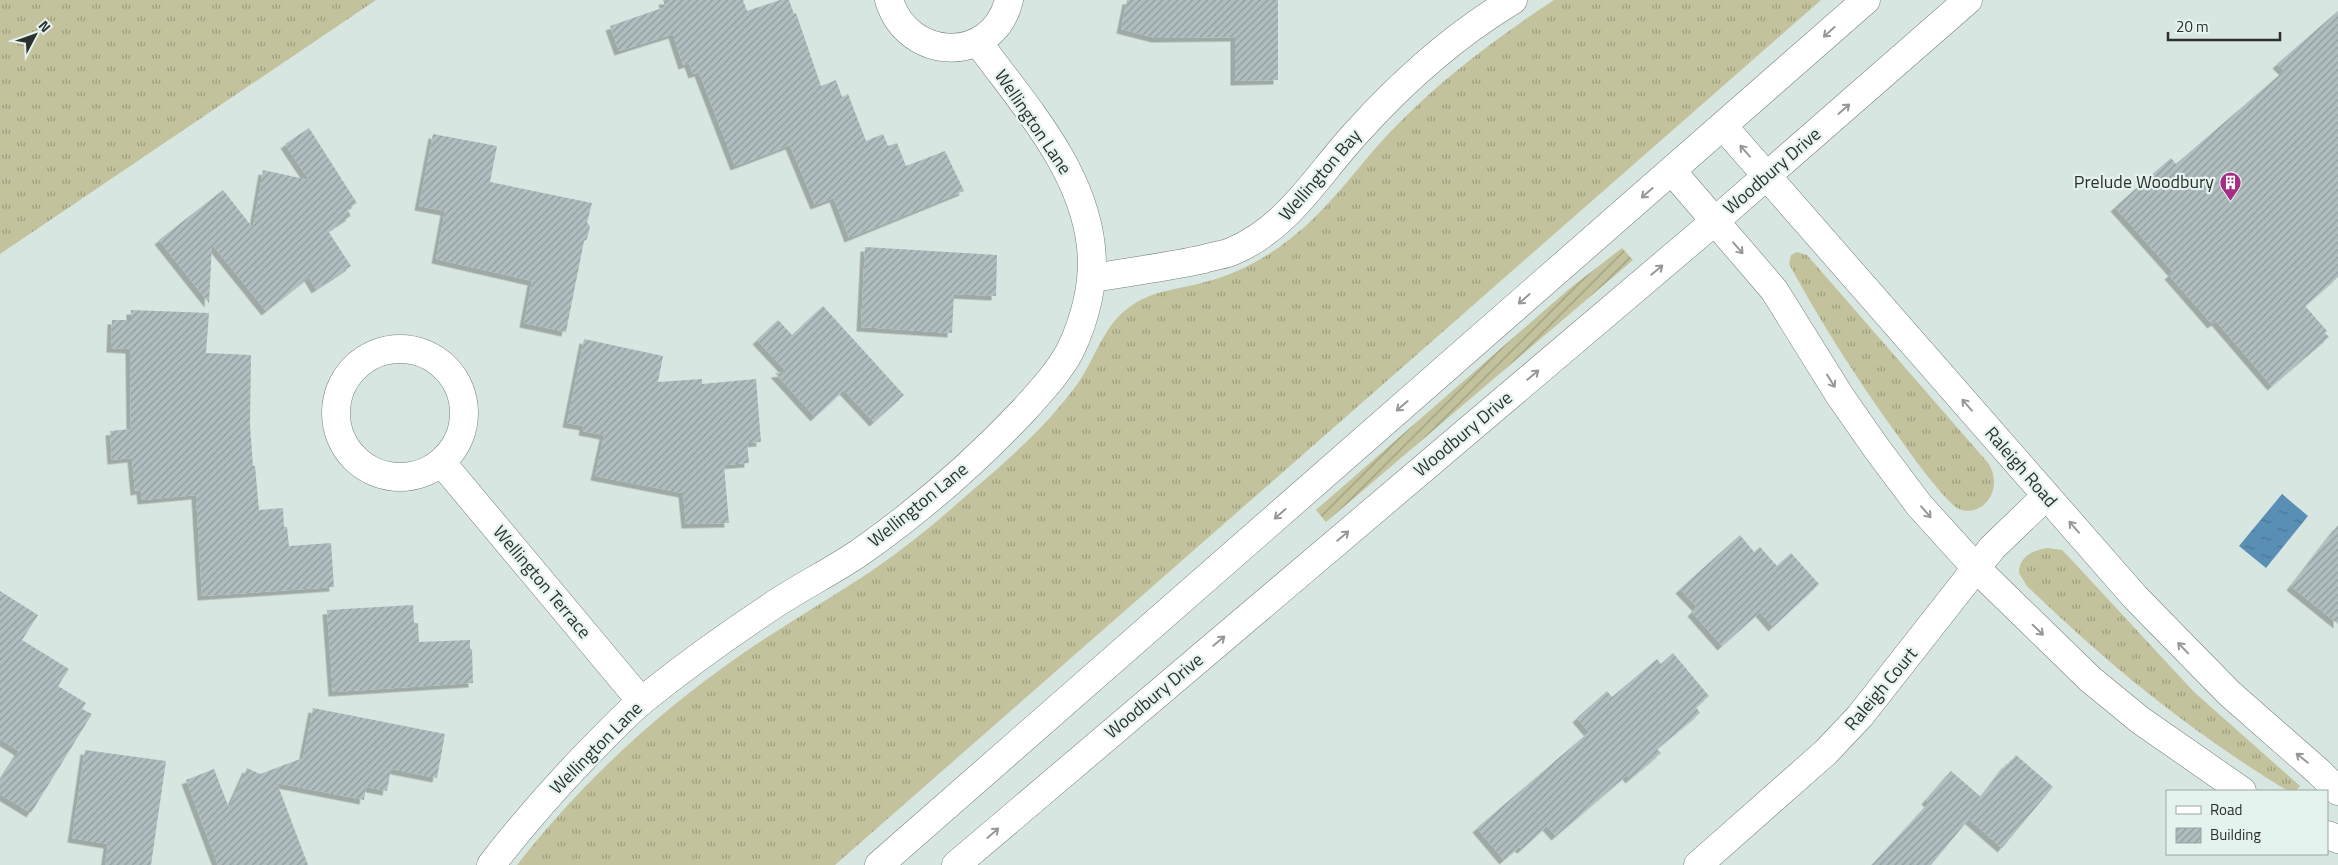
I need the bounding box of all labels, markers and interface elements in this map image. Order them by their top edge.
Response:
north arrow [10,10,60,60]
scale bar [2168,10,2280,42]
text: 20 m [2176,15,2209,38]
text: N [34,16,56,37]
one-way arrow [1823,26,1836,38]
street label: Wellington Lane [988,64,1079,180]
one-way arrow [1838,103,1851,114]
street label: Woodbury Drive [1717,121,1826,221]
street label: Wellington Bay [1272,123,1367,227]
one-way arrow [1740,145,1751,158]
place label: Prelude Woodbury [2074,168,2214,195]
building icon: Prelude Woodbury [2218,170,2242,201]
one-way arrow [1641,187,1654,198]
one-way arrow [1732,241,1744,254]
one-way arrow [1650,264,1663,275]
one-way arrow [1517,293,1530,305]
one-way arrow [1527,369,1540,380]
one-way arrow [1825,374,1836,388]
street label: Woodbury Drive [1407,384,1518,483]
one-way arrow [1962,399,1973,412]
one-way arrow [1395,400,1408,412]
street label: Raleigh Road [1979,420,2064,513]
street label: Wellington Lane [862,456,973,553]
one-way arrow [1920,506,1932,519]
one-way arrow [1273,508,1286,519]
street label: Wellington Terrace [487,519,598,644]
one-way arrow [2068,521,2080,534]
one-way arrow [1336,531,1349,542]
one-way arrow [2032,624,2044,636]
one-way arrow [1212,636,1225,647]
street label: Raleigh Court [1838,641,1924,736]
one-way arrow [2177,642,2189,654]
street label: Woodbury Drive [1098,646,1209,745]
street label: Wellington Lane [543,695,648,800]
one-way arrow [2296,753,2309,764]
legend [2166,790,2328,855]
text: Road [2210,798,2242,821]
text: Building [2210,823,2261,846]
one-way arrow [986,828,999,839]

